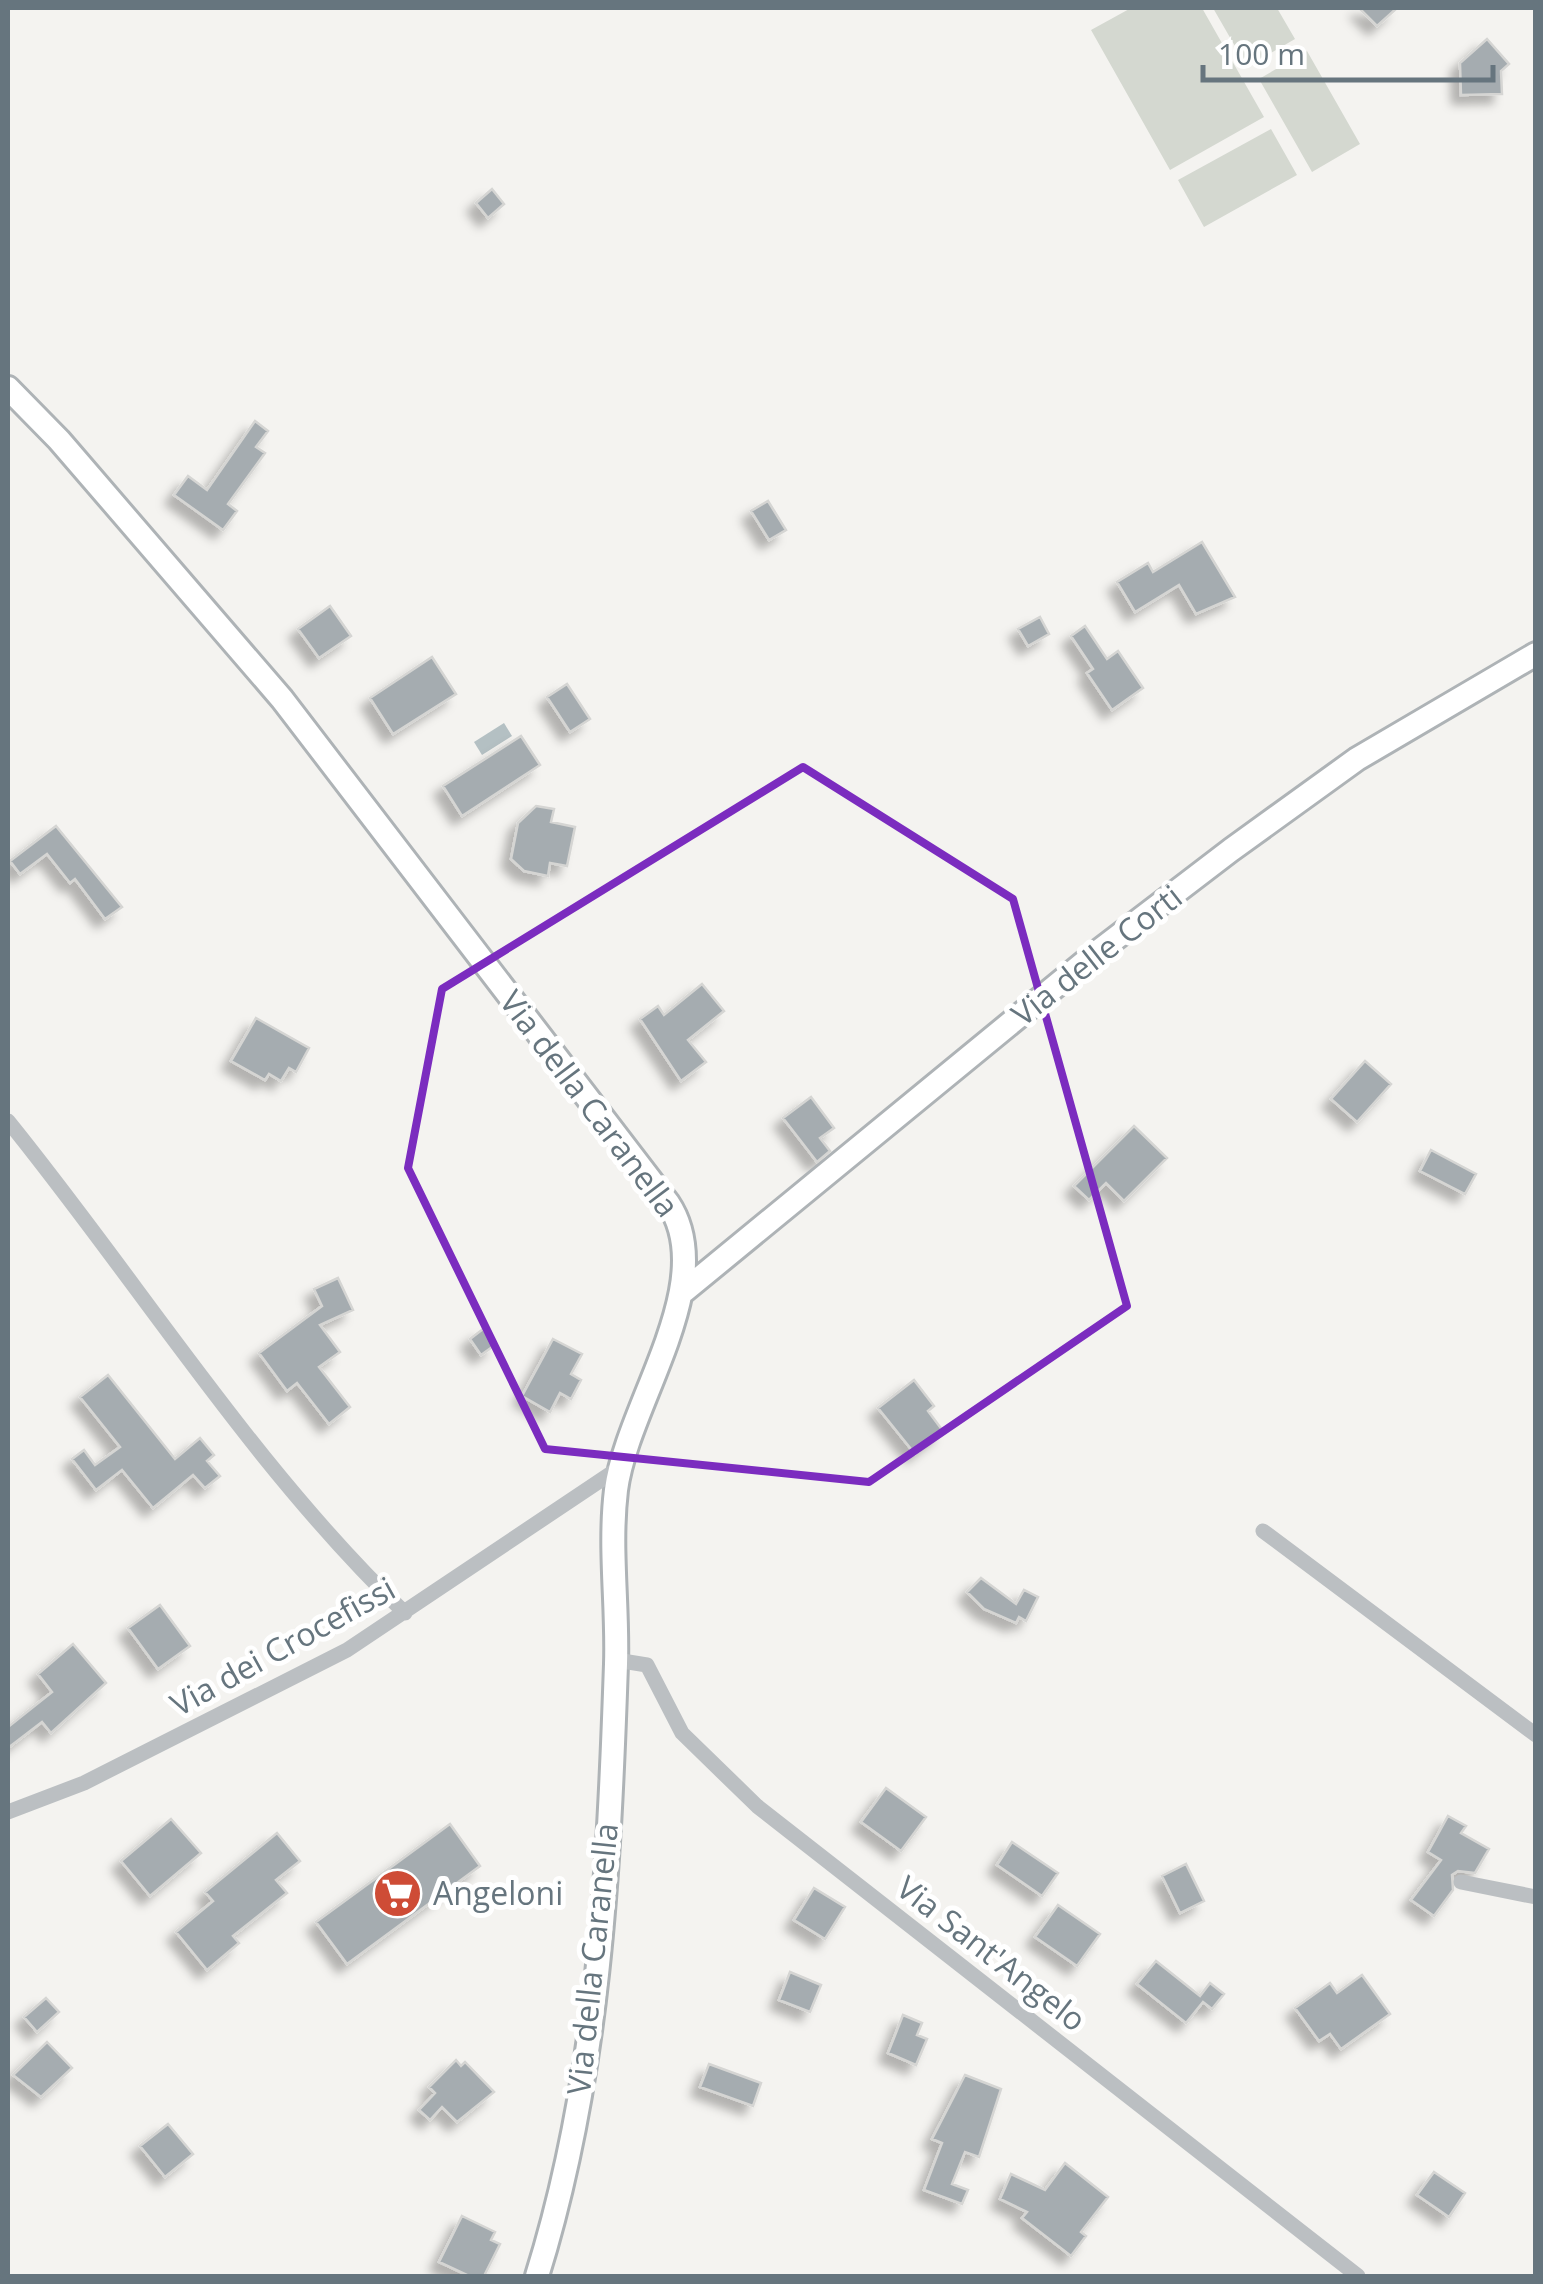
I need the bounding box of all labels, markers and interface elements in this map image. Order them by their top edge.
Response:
scale bar [1203,20,1493,82]
text: 100 m [1218,33,1305,74]
street label: Via delle Corti [1002,875,1190,1035]
street label: Via della Caranella [491,981,690,1225]
street label: Via dei Crocefissi [162,1566,402,1725]
street label: Via della Caranella [556,1821,627,2097]
street label: Via Sant'Angelo [888,1865,1095,2040]
supermarket icon: Angeloni [372,1868,424,1920]
place label: Angeloni [433,1871,563,1914]

